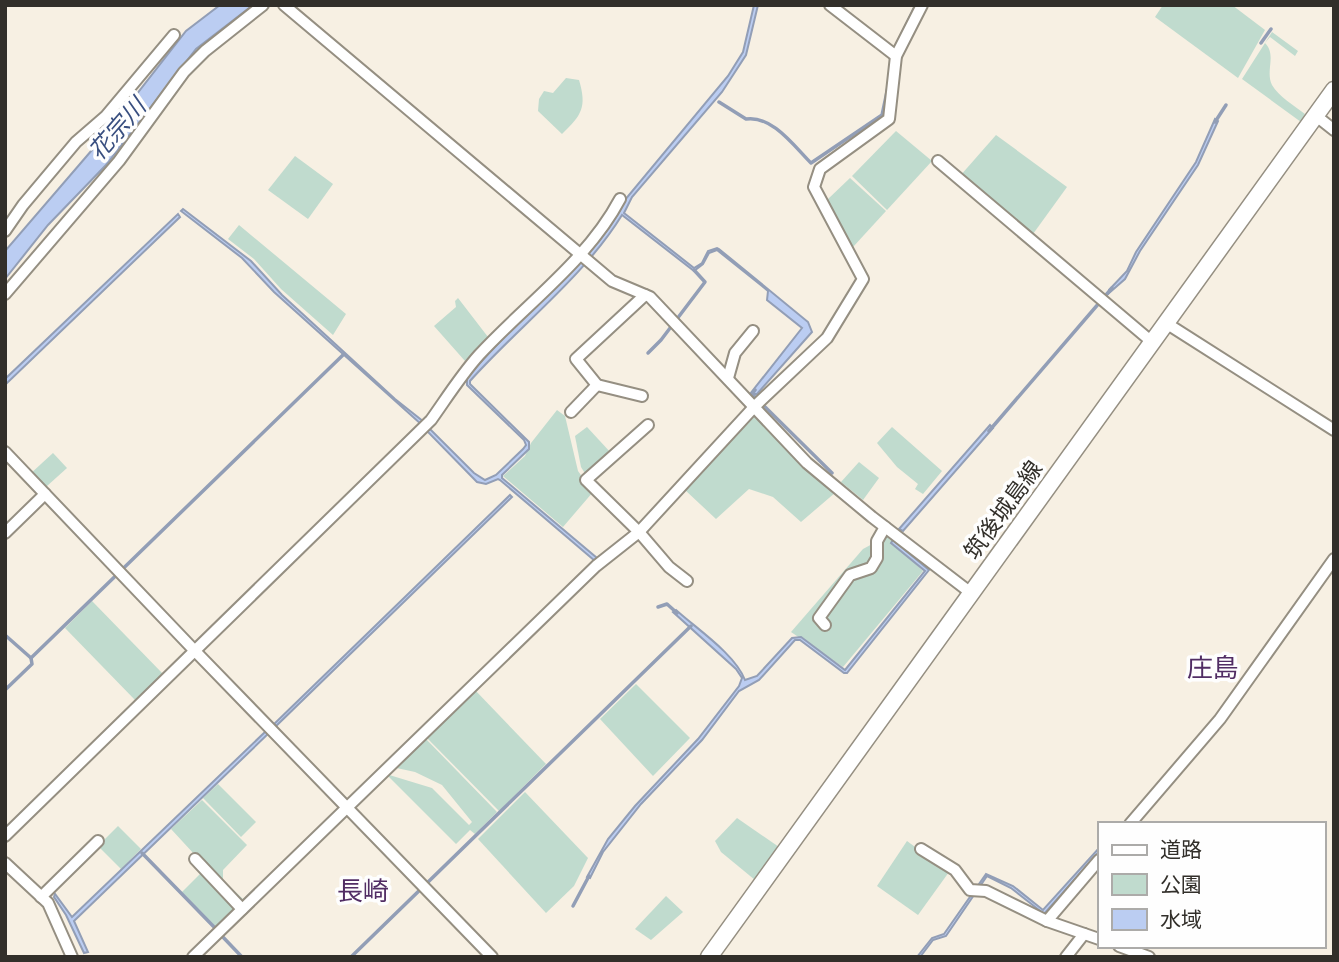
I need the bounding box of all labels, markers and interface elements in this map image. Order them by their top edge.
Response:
water label: 花宗川 [82,90,154,166]
street label: 筑後城島線 [958,455,1048,565]
district label: 庄島 [1187,652,1239,683]
legend [1098,822,1325,948]
text: 道路 [1160,837,1202,862]
text: 公園 [1160,872,1202,897]
district label: 長崎 [337,875,389,906]
text: 水域 [1160,907,1202,932]

